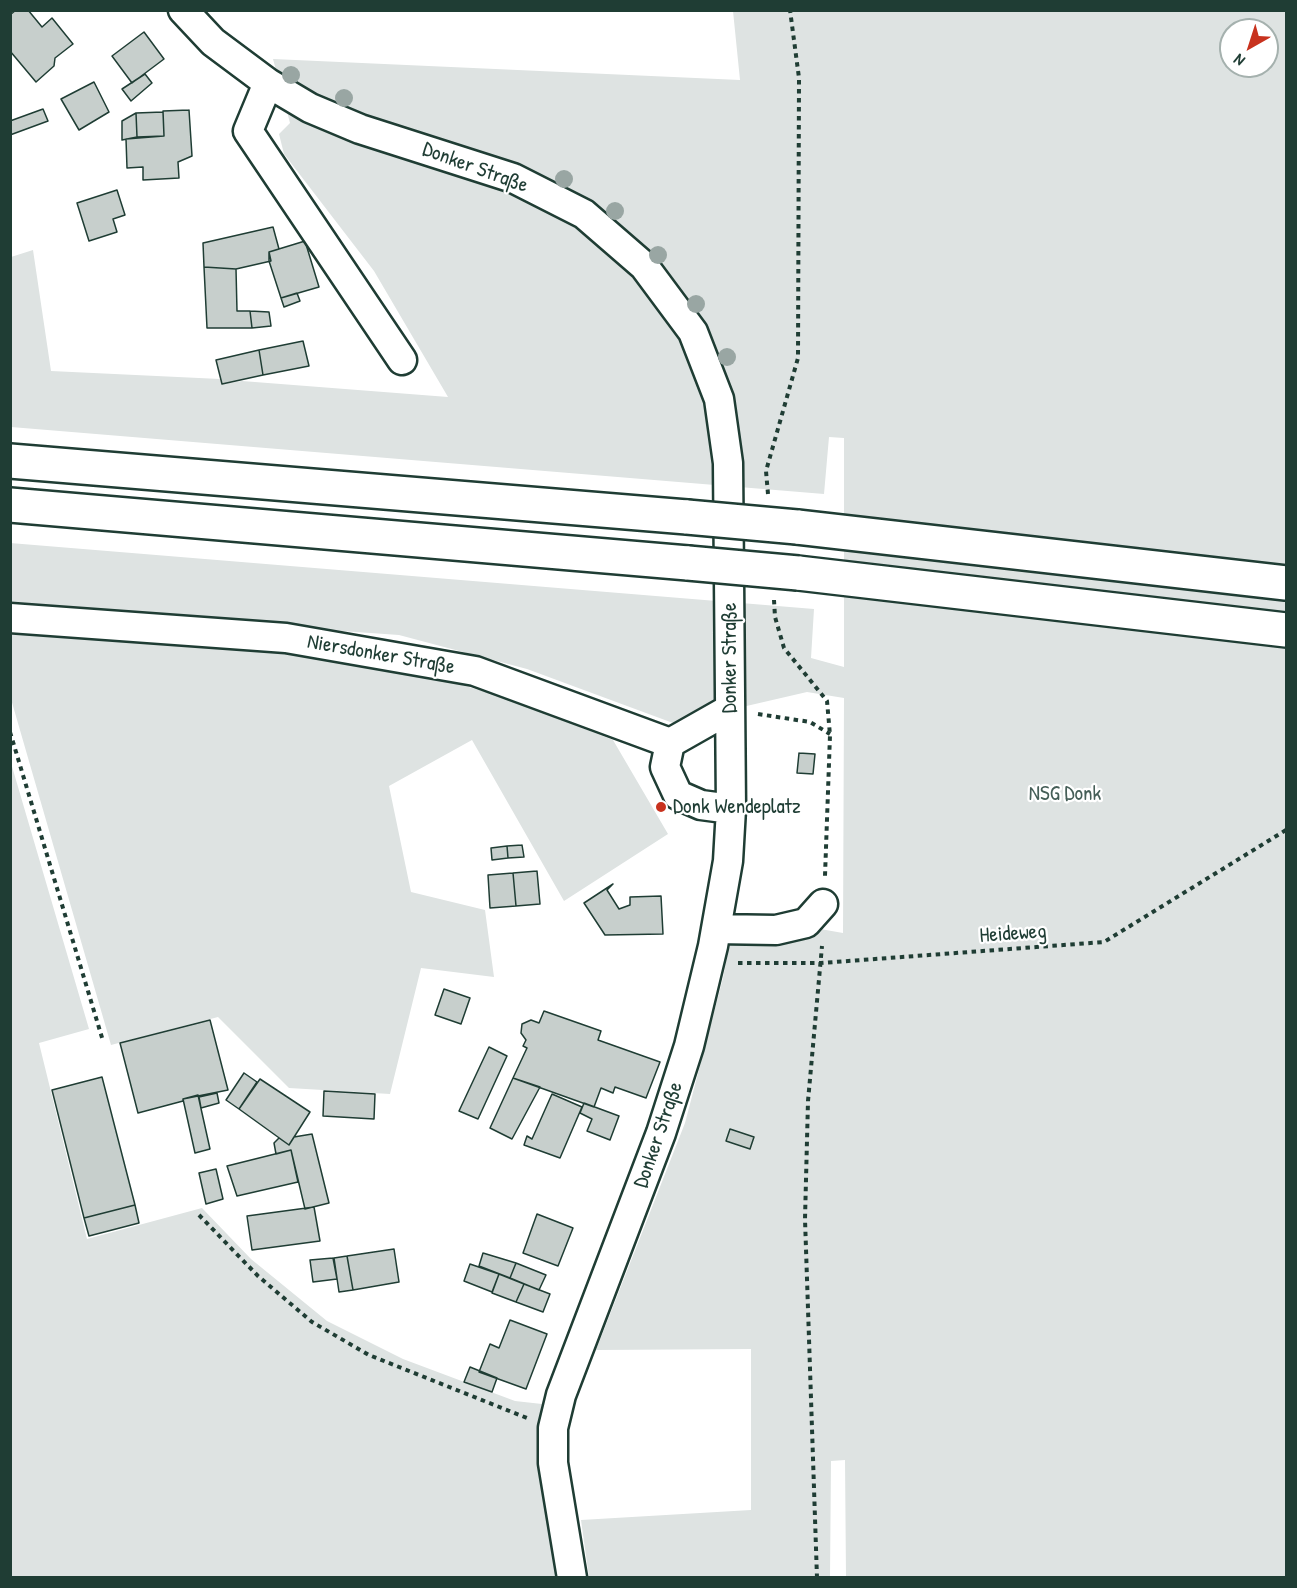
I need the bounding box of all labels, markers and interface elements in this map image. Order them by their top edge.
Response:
north arrow [1219,18,1279,78]
text: N [1229,49,1249,72]
street label: Donker Straße [419,137,531,199]
street label: Donker Straße [717,603,743,713]
street label: Niersdonker Straße [305,630,457,680]
park label: NSG Donk [1029,781,1101,807]
place label: Donk Wendeplatz [673,794,801,820]
marker: Donk Wendeplatz [654,800,668,814]
street label: Heideweg [979,919,1047,949]
street label: Donker Straße [629,1079,689,1191]

